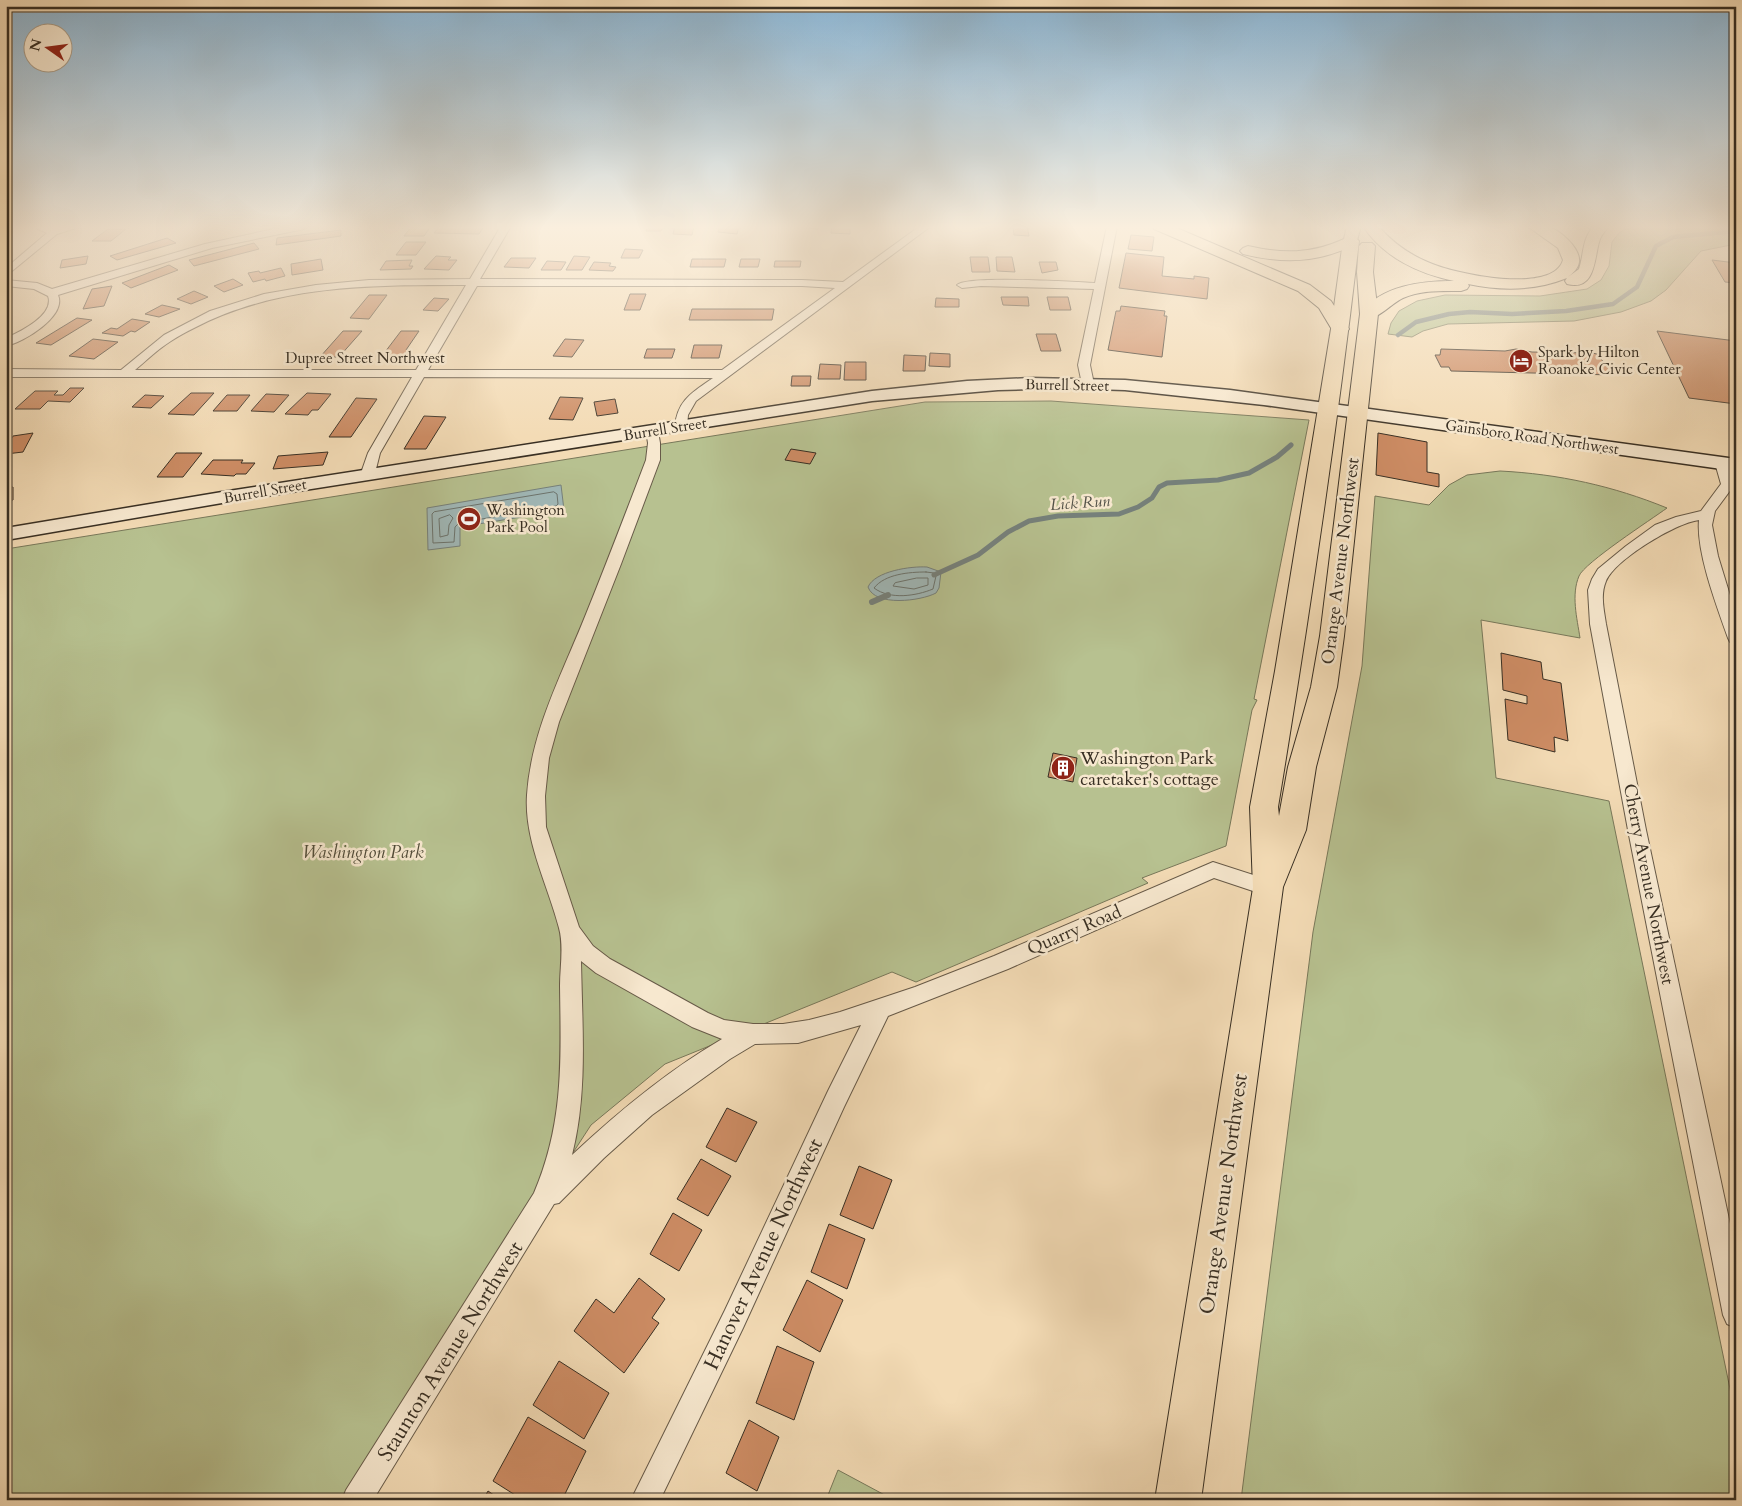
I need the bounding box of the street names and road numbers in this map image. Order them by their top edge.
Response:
street label: Dupree Street Northwest [285,348,445,368]
street label: Burrell Street [1025,374,1109,396]
street label: Burrell Street [622,413,708,445]
street label: Gainsboro Road Northwest [1444,415,1620,459]
street label: Orange Avenue Northwest [1315,456,1366,666]
street label: Burrell Street [222,474,308,508]
street label: Cherry Avenue Northwest [1617,782,1680,987]
street label: Quarry Road [1023,899,1126,962]
street label: Orange Avenue Northwest [1192,1072,1255,1316]
street label: Hanover Avenue Northwest [697,1133,830,1375]
street label: Staunton Avenue Northwest [371,1236,530,1467]

